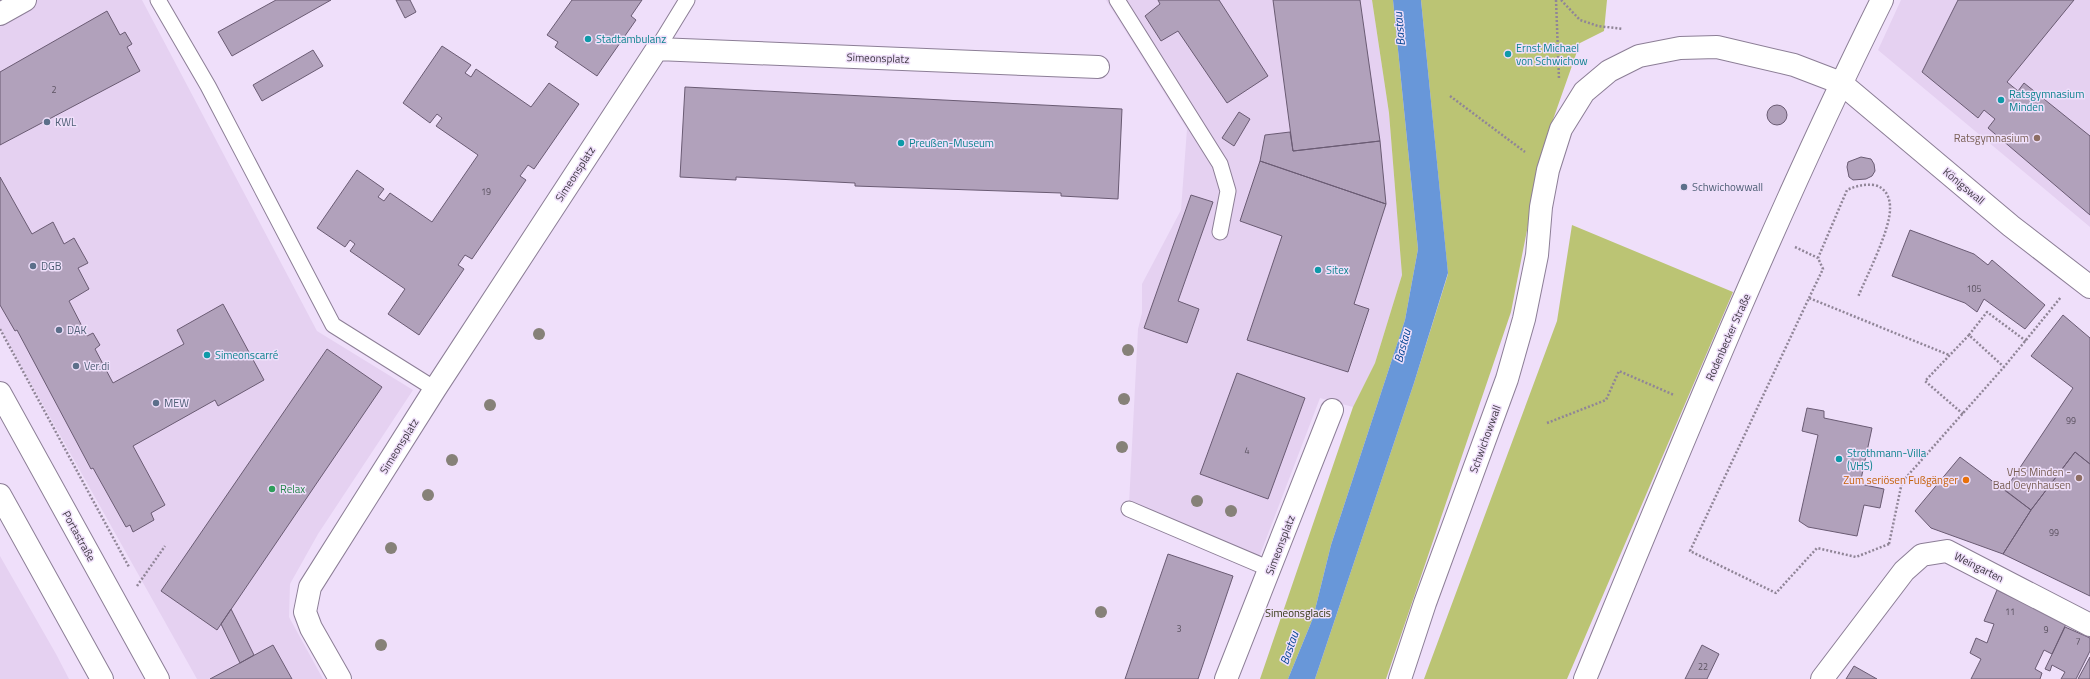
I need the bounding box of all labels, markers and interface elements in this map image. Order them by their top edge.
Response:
water label: Bastau [1388,10,1410,47]
place label: Stadtambulanz [596,31,666,47]
marker: Stadtambulanz [583,34,593,44]
place label: Ernst Michael von Schwichow [1516,40,1588,69]
street label: Simeonsplatz [846,49,910,67]
marker: Ernst Michael von Schwichow [1503,49,1513,59]
house number: 2 [51,83,57,96]
place label: Ratsgymnasium Minden [2009,86,2084,115]
marker: Ratsgymnasium Minden [1996,95,2006,105]
place label: KWL [55,114,77,130]
marker: KWL [42,117,52,127]
place label: Ratsgymnasium [1954,130,2029,146]
marker: Ratsgymnasium [2032,133,2042,143]
place label: Preußen-Museum [909,135,994,151]
marker: Preußen-Museum [896,138,906,148]
street label: Simeonsplatz [551,143,599,205]
street label: Königswall [1940,164,1988,208]
place label: Schwichowwall [1692,179,1763,195]
marker: Schwichowwall [1679,182,1689,192]
house number: 19 [481,185,491,198]
place label: DGB [41,258,62,274]
marker: DGB [28,261,38,271]
place label: Sitex [1326,262,1349,278]
marker: Sitex [1313,265,1323,275]
house number: 105 [1966,282,1982,295]
street label: Rodenbecker Straße [1702,291,1755,383]
place label: DAK [67,322,87,338]
marker: DAK [54,325,64,335]
water label: Bastau [1388,326,1416,365]
place label: Simeonscarré [215,347,279,363]
marker: Simeonscarré [202,350,212,360]
place label: Ver.di [84,358,109,374]
marker: Ver.di [71,361,81,371]
place label: MEW [164,395,189,411]
marker: MEW [151,398,161,408]
street label: Schwichowwall [1465,403,1505,475]
house number: 99 [2066,414,2076,427]
street label: Simeonsplatz [376,415,422,477]
house number: 4 [1244,444,1250,457]
place label: Strothmann-Villa (VHS) [1847,445,1927,474]
marker: Strothmann-Villa (VHS) [1834,454,1844,464]
place label: VHS Minden - Bad Oeynhausen [1993,464,2071,493]
place label: Zum seriösen Fußgänger [1843,472,1958,488]
marker: VHS Minden - Bad Oeynhausen [2074,473,2084,483]
marker: Zum seriösen Fußgänger [1961,475,1971,485]
place label: Relax [280,481,305,497]
marker: Relax [267,484,277,494]
street label: Portastraße [59,508,100,565]
street label: Simeonsplatz [1261,513,1299,577]
house number: 99 [2049,526,2059,539]
street label: Weingarten [1951,548,2007,586]
park label: Simeonsglacis [1265,605,1331,621]
house number: 11 [2005,605,2015,618]
house number: 3 [1176,622,1182,635]
house number: 9 [2043,623,2049,636]
water label: Bastau [1275,628,1304,667]
house number: 7 [2075,635,2081,648]
house number: 22 [1698,660,1708,673]

